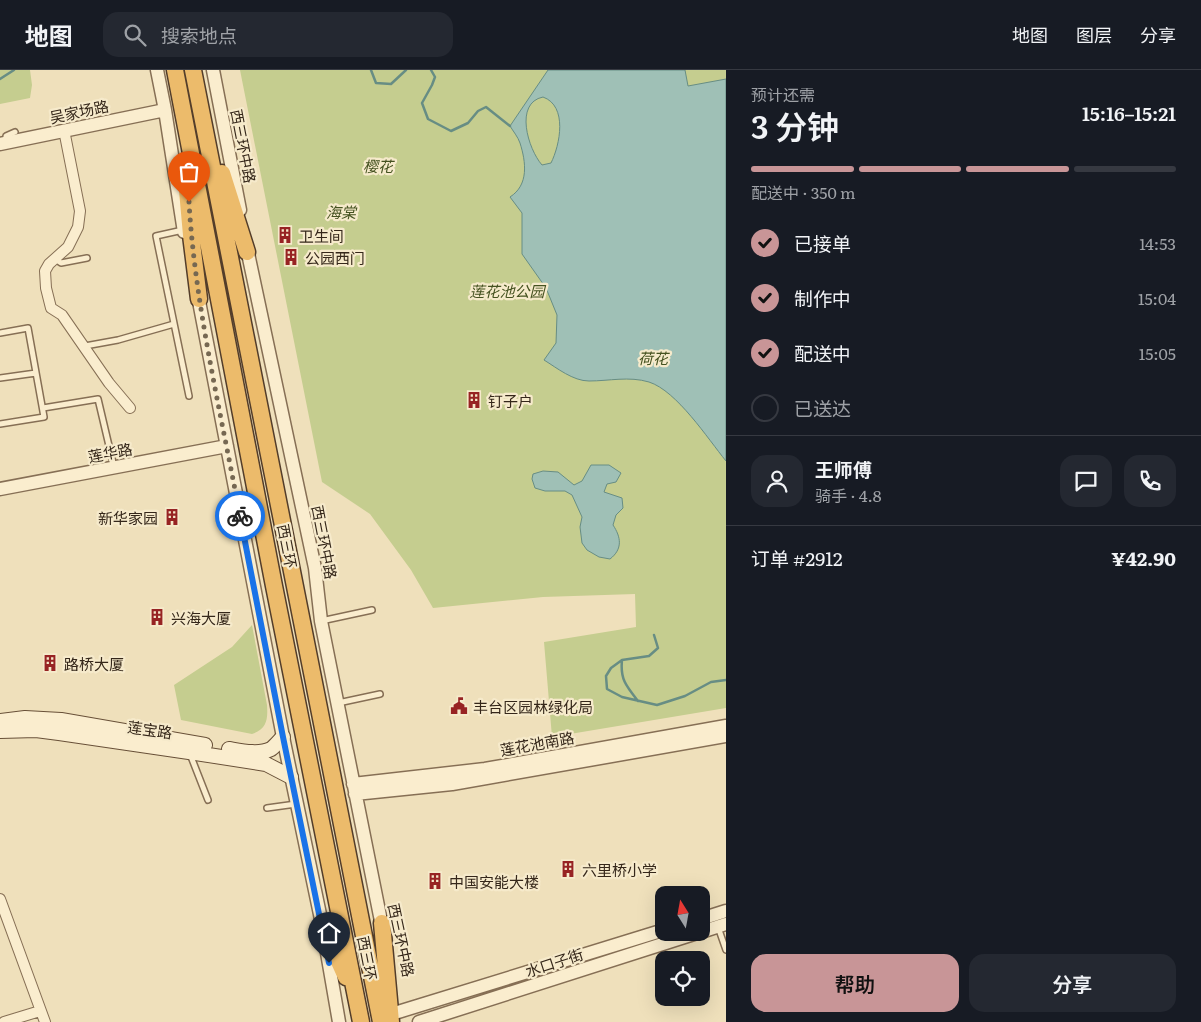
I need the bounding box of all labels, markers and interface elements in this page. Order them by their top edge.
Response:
search box [103,12,453,57]
text: 地图 [25,17,73,52]
icon: search [121,21,149,49]
text: 搜索地点 [161,21,237,49]
text: 地图 [1012,21,1048,48]
text: 图层 [1076,21,1112,48]
text: 分享 [1140,21,1176,48]
text: 预计还需 [751,82,815,106]
street label: 吴家场路 [47,94,111,128]
text: 15:16–15:21 [1082,99,1176,127]
text: 3 分钟 [751,101,839,149]
street label: 西三环中路 [226,107,262,185]
pin [168,151,210,202]
park label: 樱花 [363,154,395,177]
icon: bag [175,158,203,186]
text: 配送中 · 350 m [751,180,855,204]
park label: 海棠 [326,200,358,223]
place label: 卫生间 [299,224,344,247]
building icon: 卫生间 [275,225,295,245]
icon: check [751,229,779,257]
text: 已接单 [794,229,851,257]
text: 14:53 [1139,231,1176,255]
place label: 公园西门 [305,246,365,269]
building icon: 公园西门 [281,247,301,267]
park label: 莲花池公园 [469,279,546,302]
icon: check [751,284,779,312]
text: 制作中 [794,284,851,312]
text: 15:04 [1138,286,1176,310]
icon: check [751,339,779,367]
text: 配送中 [794,339,851,367]
text: 15:05 [1139,341,1176,365]
park label: 荷花 [638,346,670,369]
place label: 钉子户 [488,389,533,412]
building icon: 钉子户 [464,390,484,410]
text: 已送达 [794,394,851,422]
street label: 莲华路 [86,436,134,468]
button: person [751,455,803,507]
text: 王师傅 [815,455,872,483]
button: chat [1060,455,1112,507]
button: phone [1124,455,1176,507]
text: 骑手 · 4.8 [815,483,882,507]
courier [215,491,265,541]
icon: bike [226,502,254,530]
street label: 西三环中路 [307,503,343,581]
place label: 新华家园 [98,506,158,529]
building icon: 新华家园 [162,507,182,527]
street label: 西三环 [272,522,304,570]
text: 订单 #2912 [751,544,843,572]
text: ¥42.90 [1111,544,1176,572]
place label: 兴海大厦 [171,606,231,629]
building icon: 兴海大厦 [147,607,167,627]
place label: 路桥大厦 [64,652,124,675]
building icon: 路桥大厦 [40,653,60,673]
place label: 丰台区园林绿化局 [473,695,593,718]
public building icon: 丰台区园林绿化局 [449,696,469,716]
street label: 莲宝路 [126,714,174,744]
street label: 莲花池南路 [498,725,576,761]
place label: 六里桥小学 [582,858,657,881]
building icon: 六里桥小学 [558,859,578,879]
place label: 中国安能大楼 [449,870,539,893]
building icon: 中国安能大楼 [425,871,445,891]
north arrow [655,886,710,941]
map controls [655,886,710,1006]
street label: 西三环中路 [383,901,421,979]
pin [308,912,350,963]
icon: home [315,919,343,947]
street label: 西三环 [352,934,384,982]
street label: 水口子街 [522,942,586,982]
button: locate [655,951,710,1006]
button: 帮助 [751,954,959,1012]
button: 分享 [969,954,1176,1012]

